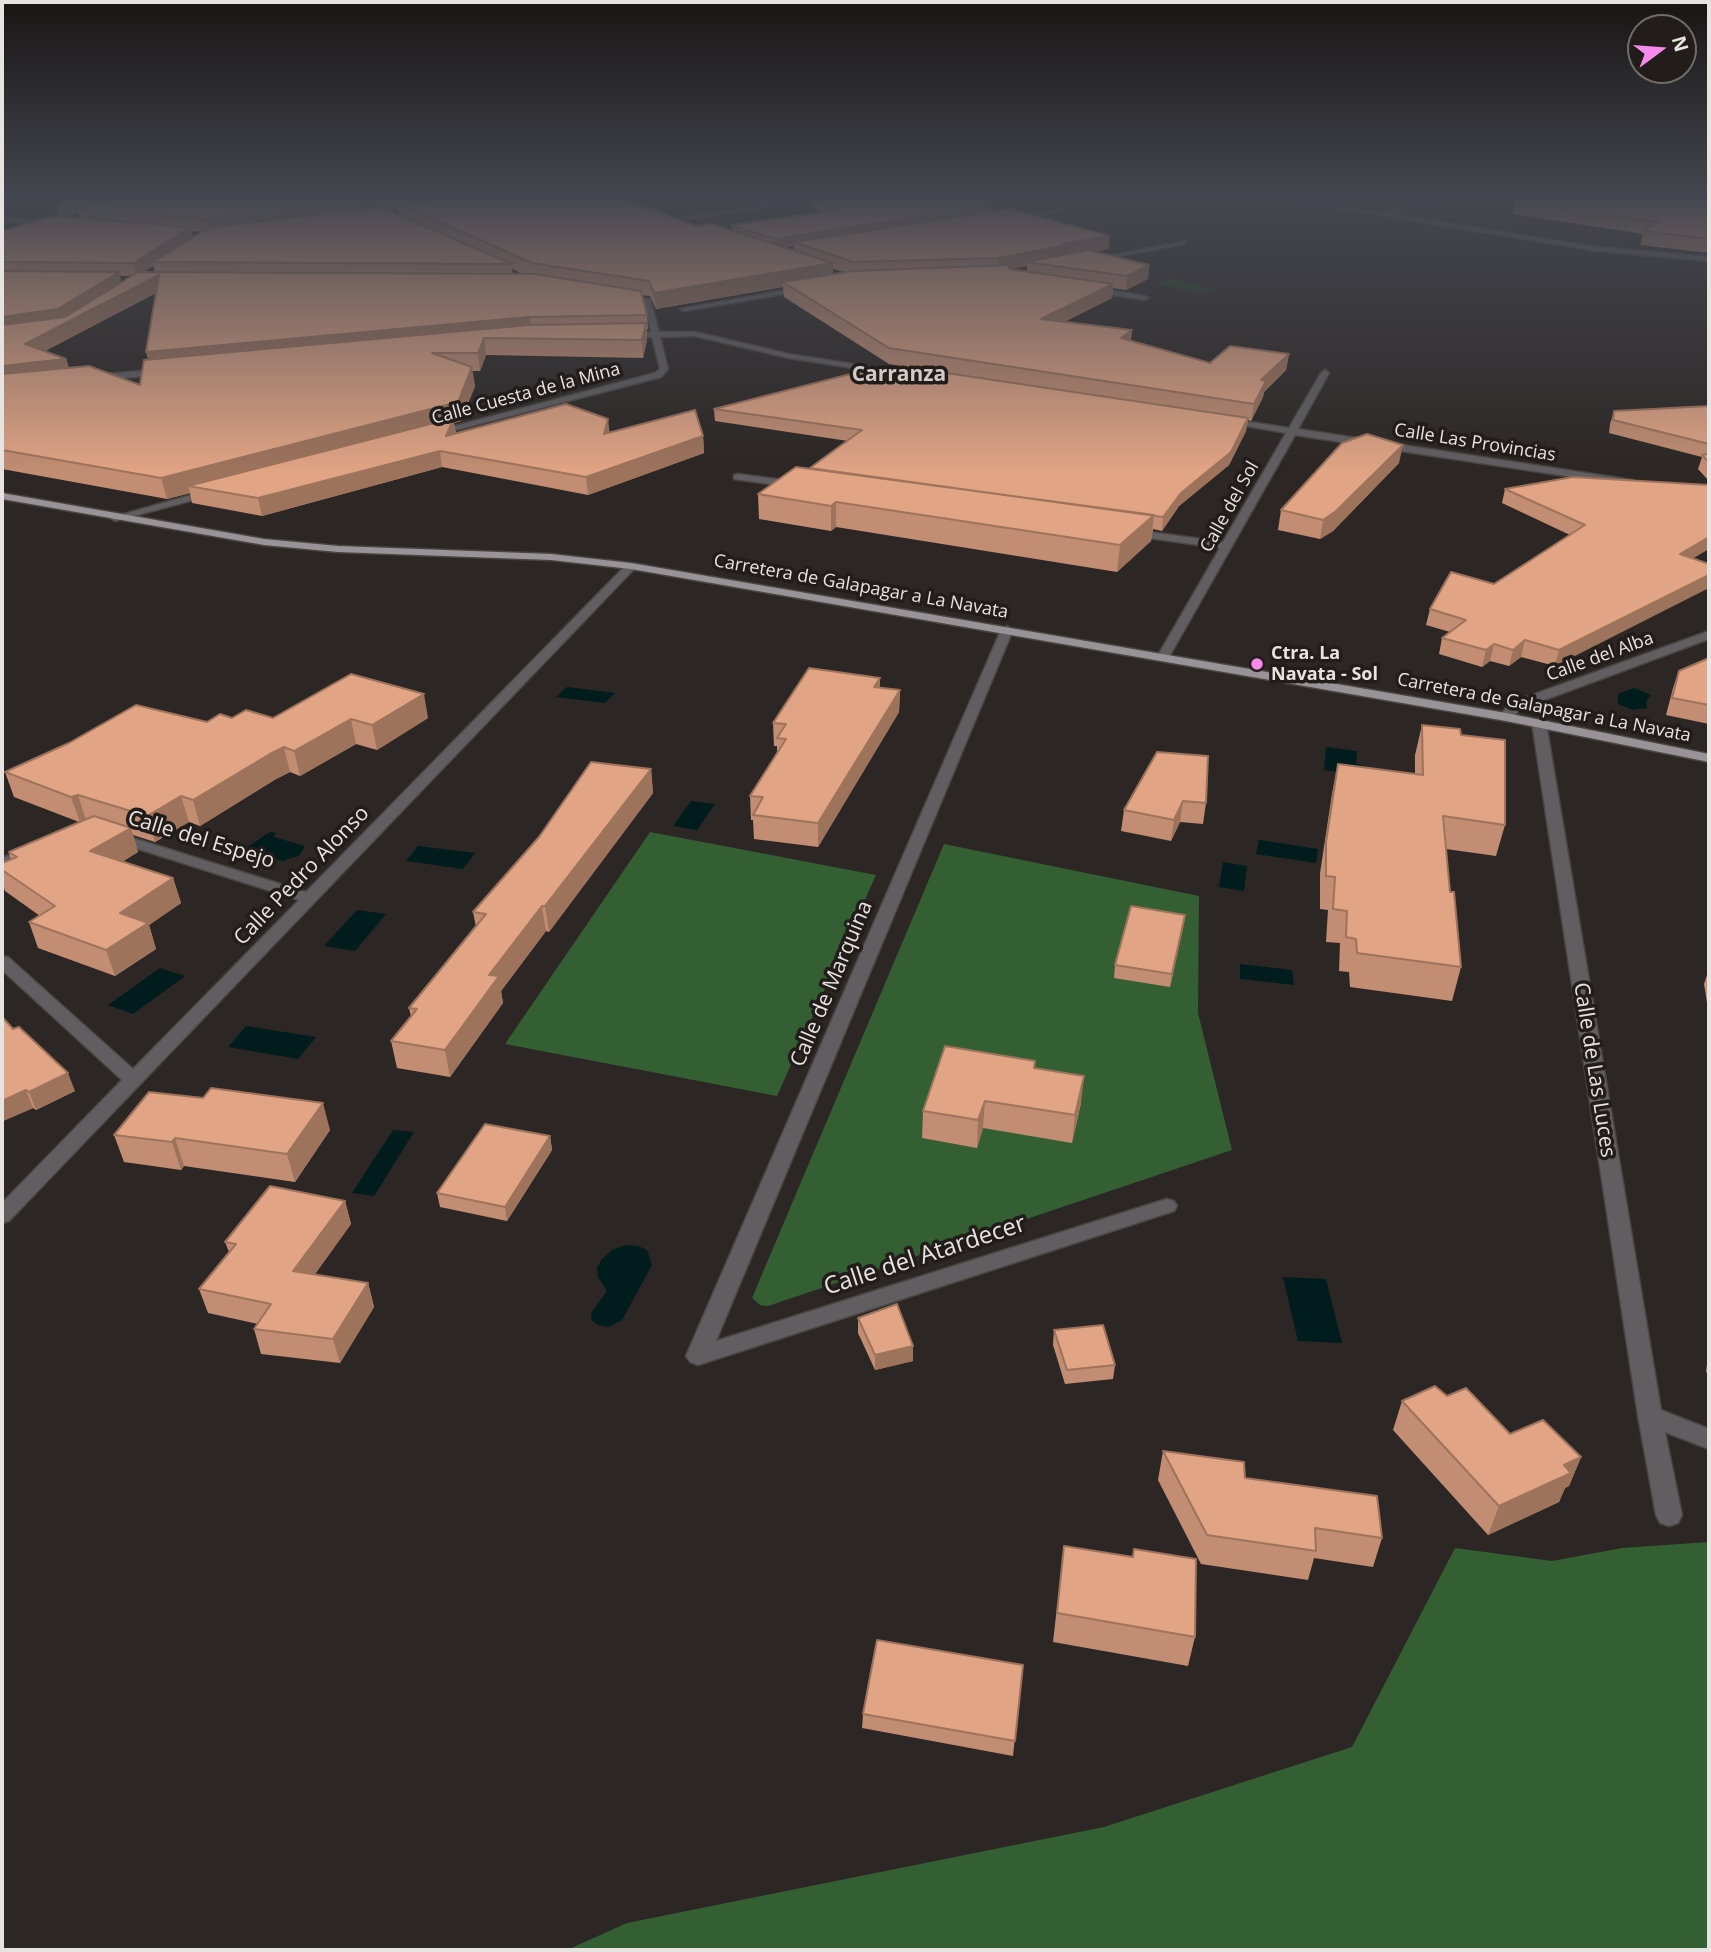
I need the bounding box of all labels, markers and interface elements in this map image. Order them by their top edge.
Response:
north arrow [1627,14,1697,84]
text: N [1666,33,1695,55]
street label: Calle Cuesta de la Mina [429,358,623,430]
district label: Carranza [852,362,946,388]
street label: Calle Las Provincias [1393,420,1557,466]
street label: Calle del Sol [1196,458,1264,556]
street label: Carretera de Galapagar a La Navata [712,550,1010,624]
street label: Calle del Alba [1543,628,1657,686]
place label: Ctra. La Navata - Sol [1271,643,1378,686]
marker: Ctra. La Navata - Sol [1249,656,1265,672]
street label: Carretera de Galapagar a La Navata [1395,669,1693,747]
street label: Calle Pedro Alonso [229,801,375,951]
street label: Calle del Espejo [124,806,278,874]
street label: Calle de Marquina [786,897,878,1071]
street label: Calle de Las Luces [1568,981,1620,1159]
street label: Calle del Atardecer [820,1210,1030,1302]

